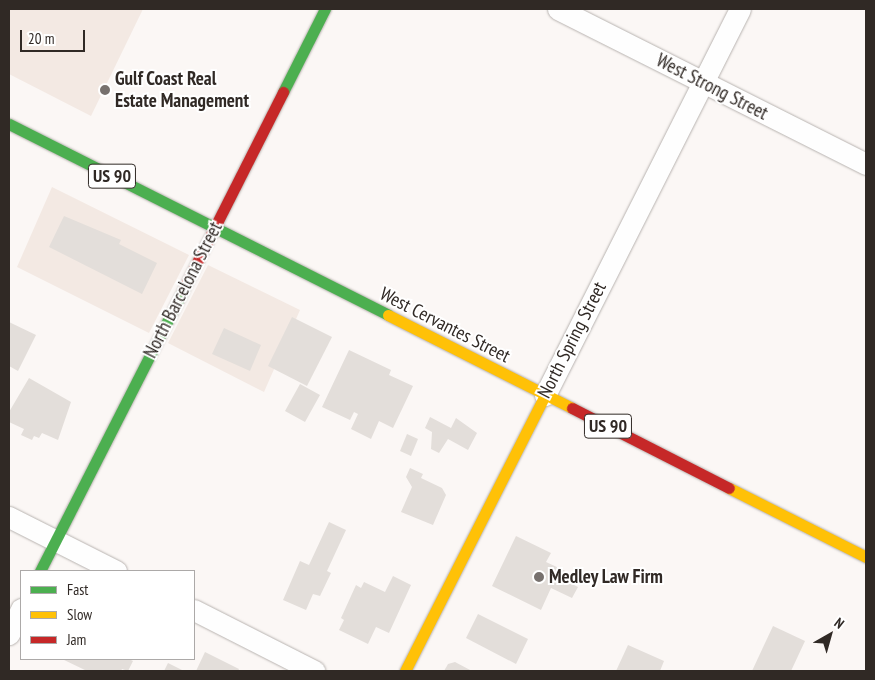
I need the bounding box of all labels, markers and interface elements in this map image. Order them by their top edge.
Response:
scale bar [22,20,88,52]
text: 20 m [28,29,54,48]
street label: West Strong Street [652,49,772,125]
place label: Gulf Coast Real Estate Management [115,68,249,112]
marker: Gulf Coast Real Estate Management [99,84,111,96]
road number: US 90 [87,160,137,192]
street label: North Barcelona Street [139,218,227,362]
street label: North Spring Street [533,278,611,402]
street label: West Cervantes Street [376,282,514,368]
road number: US 90 [583,411,633,442]
place label: Medley Law Firm [549,566,664,588]
legend [20,570,195,660]
marker: Medley Law Firm [533,571,545,583]
text: Fast [67,580,88,599]
text: Slow [67,605,92,624]
north arrow [805,610,855,660]
text: N [831,614,848,633]
text: Jam [67,630,86,649]

